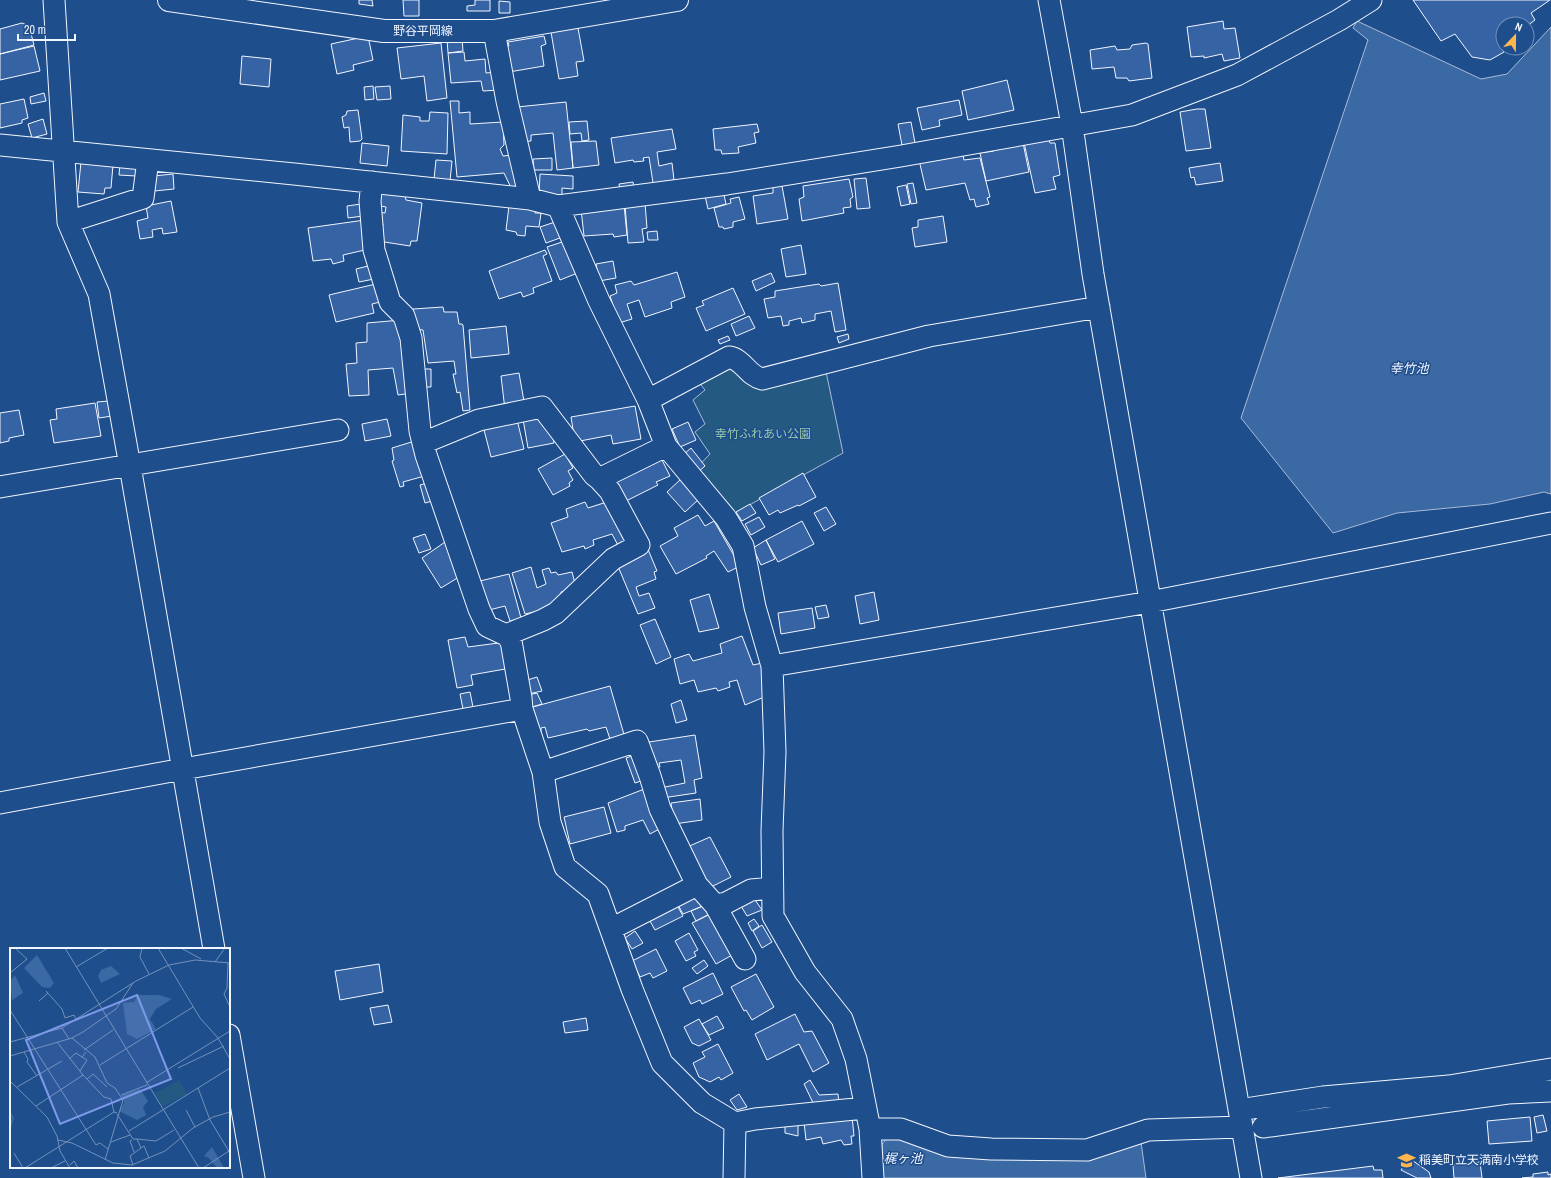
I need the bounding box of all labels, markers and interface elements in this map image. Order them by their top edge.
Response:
scale bar [18,16,75,42]
north arrow [1495,16,1535,56]
text: N [1513,19,1524,34]
text: 20 m [24,22,46,38]
street label: 野谷平岡線 [393,23,453,39]
water label: 幸竹池 [1389,360,1430,377]
park label: 幸竹ふれあい公園 [715,426,811,442]
inset map [10,948,230,1168]
water label: 梶ヶ池 [883,1150,924,1167]
school or university icon: 稲美町立天満南小学校 [1396,1150,1416,1170]
place label: 稲美町立天満南小学校 [1419,1152,1539,1168]

